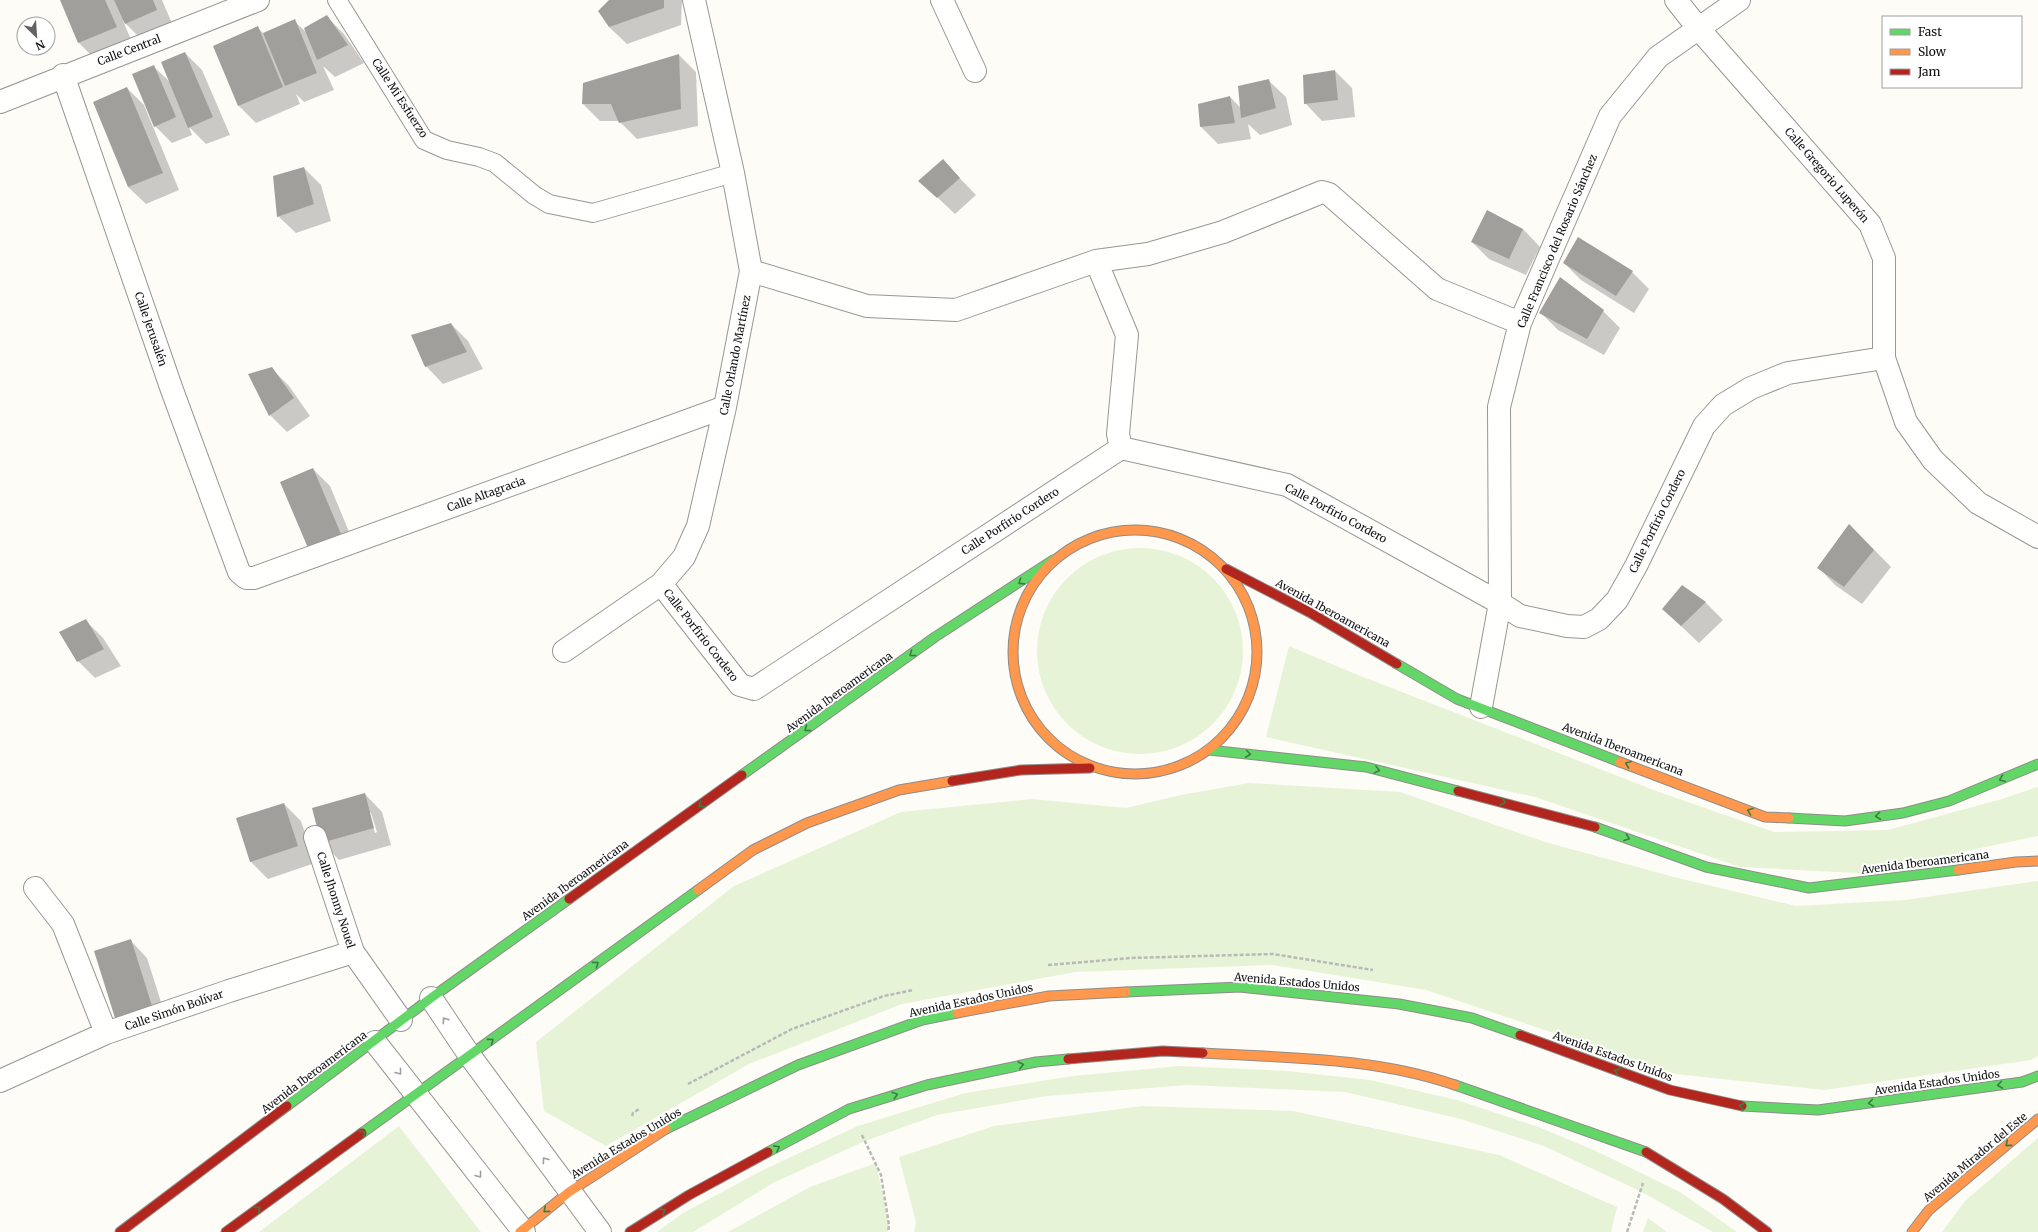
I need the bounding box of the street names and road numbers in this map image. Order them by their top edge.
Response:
street label: Calle Central [95,31,163,69]
street label: Calle Mi Esfuerzo [369,56,431,141]
street label: Calle Gregorio Luperón [1782,125,1873,226]
street label: Calle Francisco del Rosario Sánchez [1514,152,1600,330]
street label: Calle Jerusalén [132,290,170,369]
street label: Calle Orlando Martínez [716,294,754,416]
street label: Calle Porfirio Cordero [1626,466,1688,575]
street label: Calle Altagracia [445,473,527,515]
street label: Calle Porfirio Cordero [1283,480,1390,546]
street label: Calle Porfirio Cordero [959,484,1062,558]
street label: Avenida Iberoamericana [1273,575,1393,650]
street label: Calle Porfirio Cordero [661,586,742,684]
street label: Avenida Iberoamericana [782,648,895,736]
street label: Avenida Iberoamericana [1560,719,1686,779]
street label: Avenida Iberoamericana [518,836,631,924]
street label: Avenida Iberoamericana [1859,847,1990,877]
street label: Calle Jhonny Nouel [314,850,358,950]
street label: Avenida Estados Unidos [1233,969,1360,994]
street label: Avenida Estados Unidos [907,980,1034,1020]
street label: Calle Simón Bolívar [123,987,225,1033]
street label: Avenida Iberoamericana [258,1028,370,1117]
street label: Avenida Estados Unidos [1550,1028,1675,1084]
street label: Avenida Estados Unidos [1873,1066,2000,1098]
street label: Avenida Estados Unidos [567,1105,684,1182]
street label: Avenida Mirador del Este [1919,1109,2030,1205]

